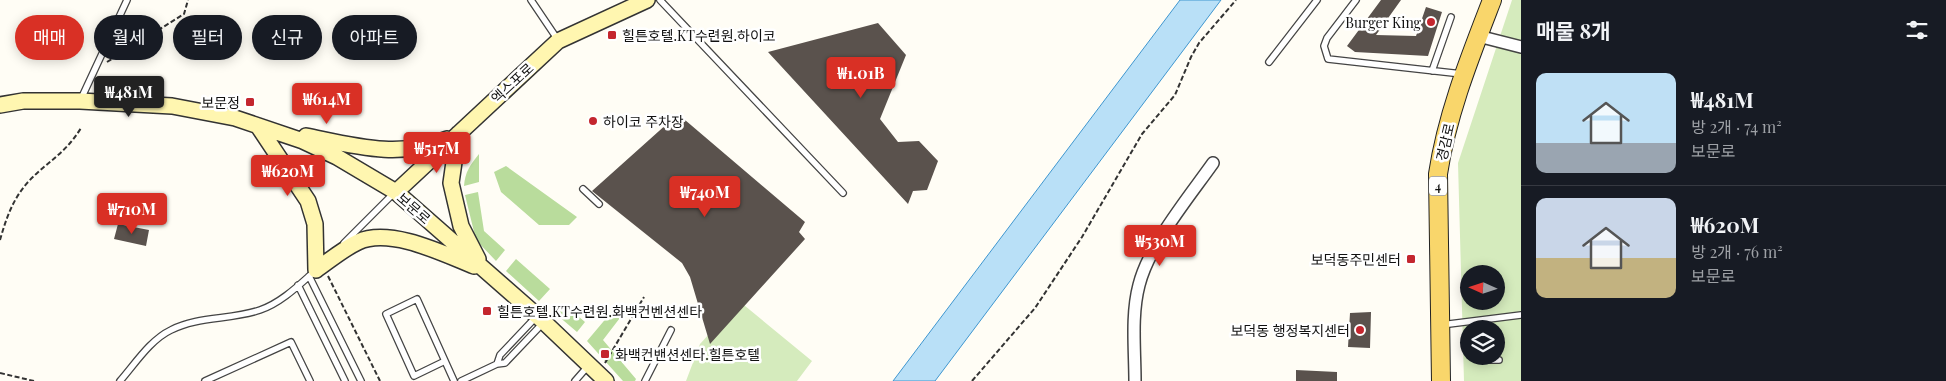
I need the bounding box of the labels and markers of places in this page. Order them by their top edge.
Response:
place label: Burger King [1345,13,1422,32]
marker: Burger King [1425,16,1437,28]
place label: 힐튼호텔.KT수련원.하이코 [622,26,776,45]
marker: 힐튼호텔.KT수련원.하이코 [606,29,618,41]
pin: ₩1.01B [820,56,902,99]
pin: ₩481M [94,76,164,118]
pin: ₩614M [292,82,362,125]
place label: 보문정 [201,93,240,112]
marker: 보문정 [244,96,256,108]
place label: 하이코 주차장 [603,112,684,131]
marker: 하이코 주차장 [587,115,599,127]
pin: ₩517M [402,132,472,174]
pin: ₩620M [253,154,323,197]
pin: ₩740M [670,176,740,218]
pin: ₩710M [97,192,167,235]
pin: ₩530M [1125,224,1195,267]
place label: 보덕동주민센터 [1311,250,1401,269]
marker: 보덕동주민센터 [1405,253,1417,265]
place label: 힐튼호텔.KT수련원.화백컨벤션센타 [497,302,702,321]
marker: 힐튼호텔.KT수련원.화백컨벤션센타 [481,305,493,317]
place label: 보덕동 행정복지센터 [1231,321,1350,340]
marker: 보덕동 행정복지센터 [1354,324,1366,336]
place label: 화백컨밴션센타.힐튼호텔 [615,345,760,364]
marker: 화백컨밴션센타.힐튼호텔 [599,348,611,360]

